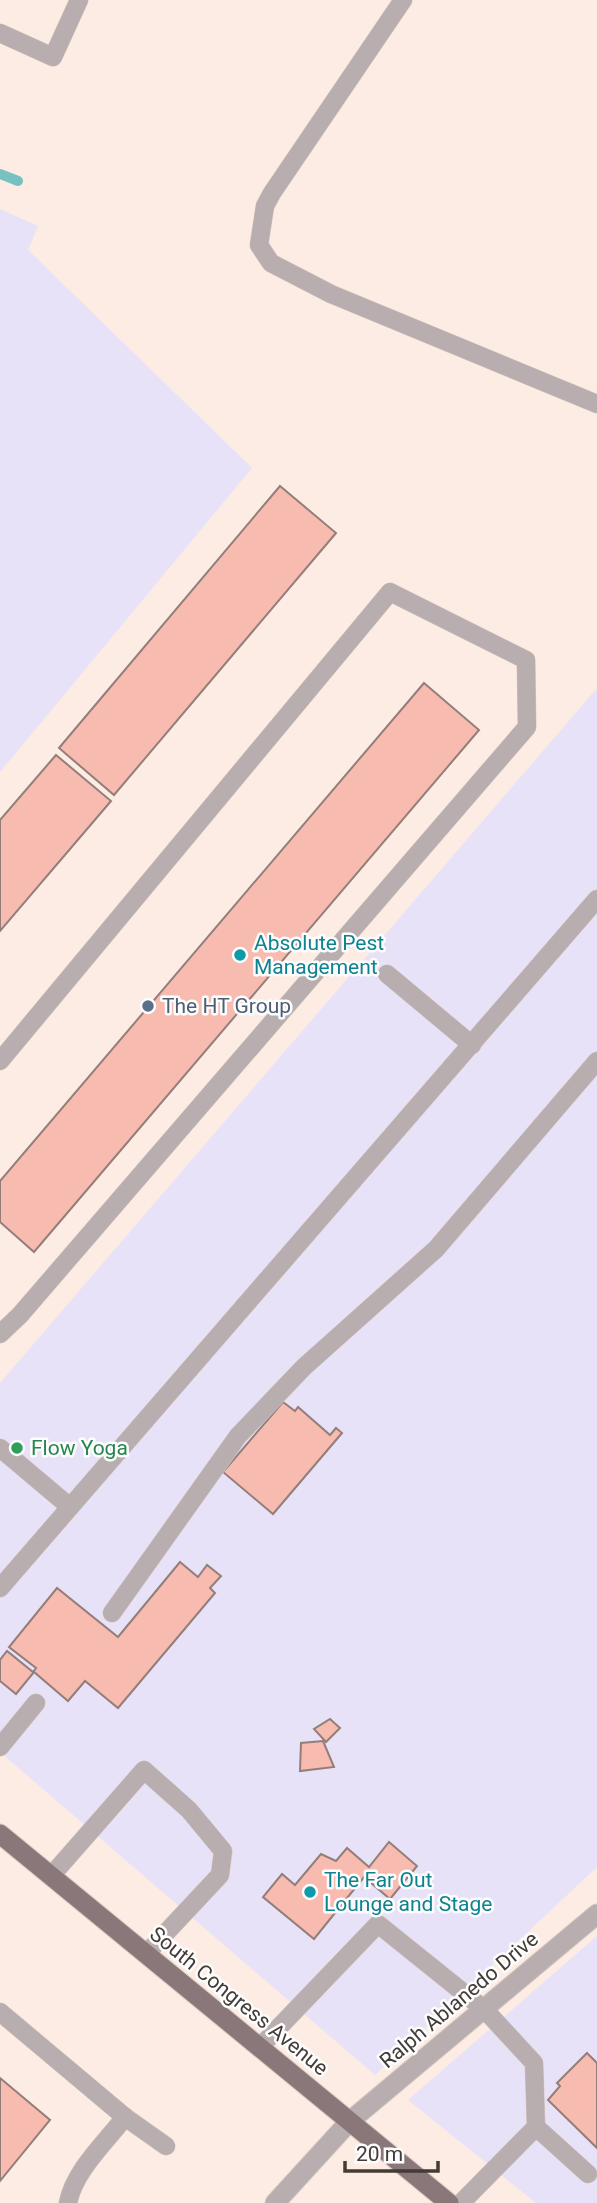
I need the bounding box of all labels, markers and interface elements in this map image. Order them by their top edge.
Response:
place label: Absolute Pest Management [254,931,384,979]
marker: Absolute Pest Management [232,947,248,963]
place label: The HT Group [162,994,291,1018]
marker: The HT Group [140,998,156,1014]
place label: Flow Yoga [31,1436,128,1460]
marker: Flow Yoga [9,1440,25,1456]
place label: The Far Out Lounge and Stage [324,1868,492,1916]
marker: The Far Out Lounge and Stage [302,1884,318,1900]
street label: South Congress Avenue [145,1922,333,2080]
street label: Ralph Ablanedo Drive [375,1927,543,2073]
scale bar [345,2130,438,2174]
text: 20 m [356,2142,403,2166]

